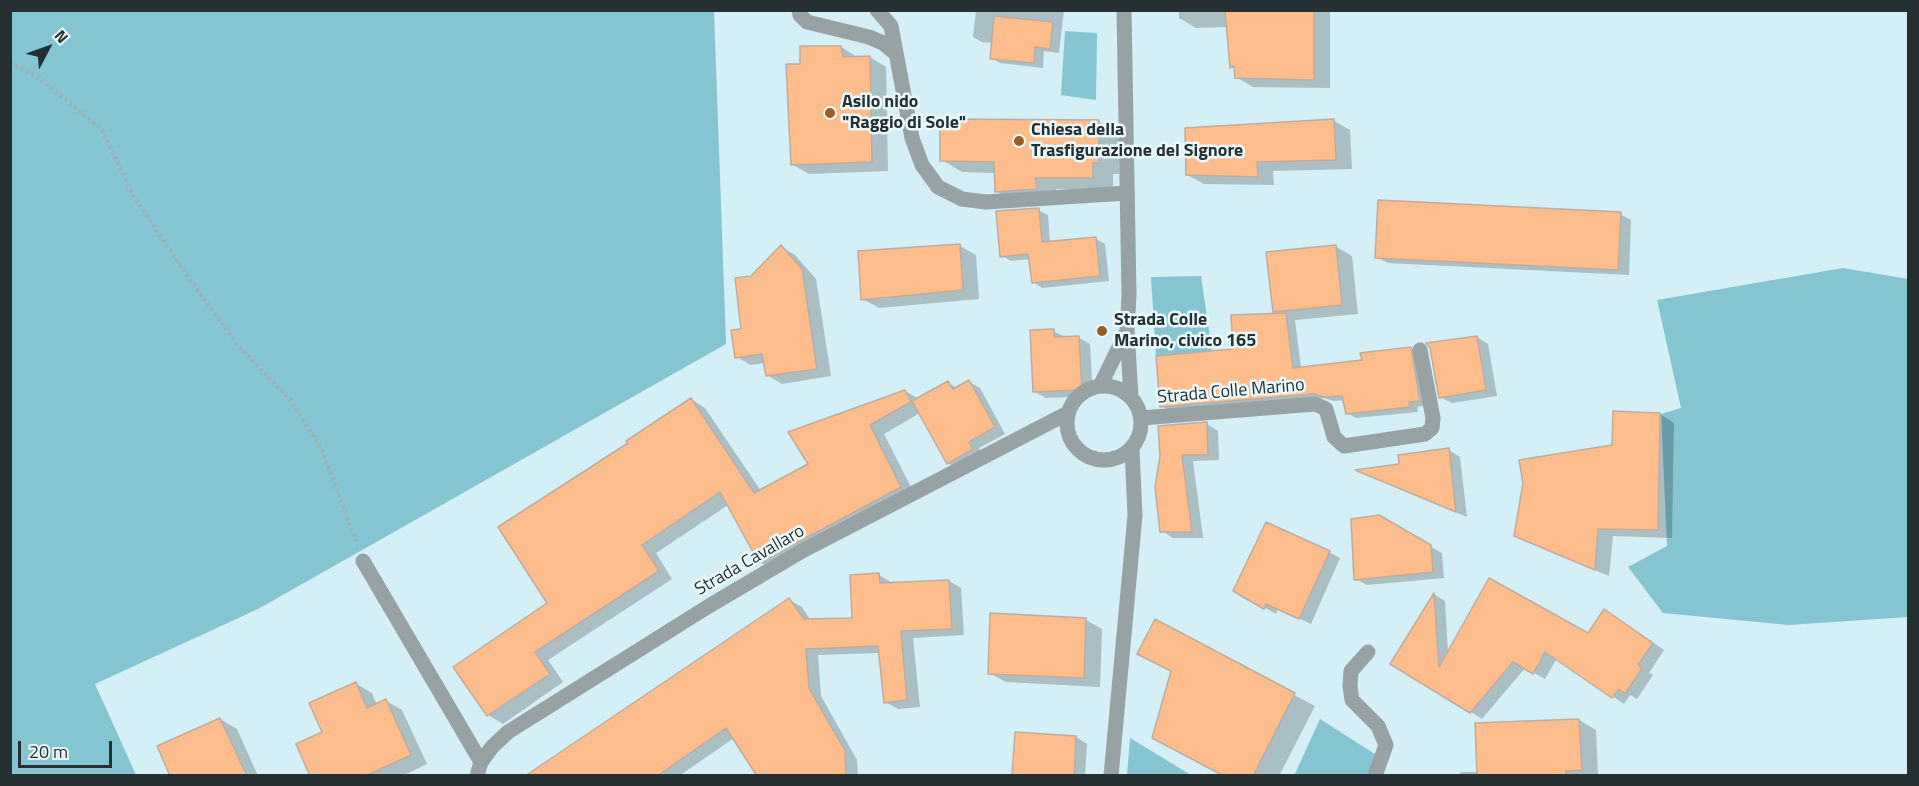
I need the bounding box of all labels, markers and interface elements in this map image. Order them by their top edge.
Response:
north arrow [18,18,78,78]
text: N [49,24,74,48]
place label: Asilo nido "Raggio di Sole" [842,92,966,134]
marker: Asilo nido "Raggio di Sole" [823,106,837,120]
place label: Chiesa della Trasfigurazione del Signore [1031,120,1243,162]
marker: Chiesa della Trasfigurazione del Signore [1012,134,1026,148]
place label: Strada Colle Marino, civico 165 [1114,310,1256,352]
marker: Strada Colle Marino, civico 165 [1095,324,1109,338]
street label: Strada Colle Marino [1157,375,1305,409]
street label: Strada Cavallaro [691,521,809,601]
scale bar [21,729,116,767]
text: 20 m [29,738,68,765]

